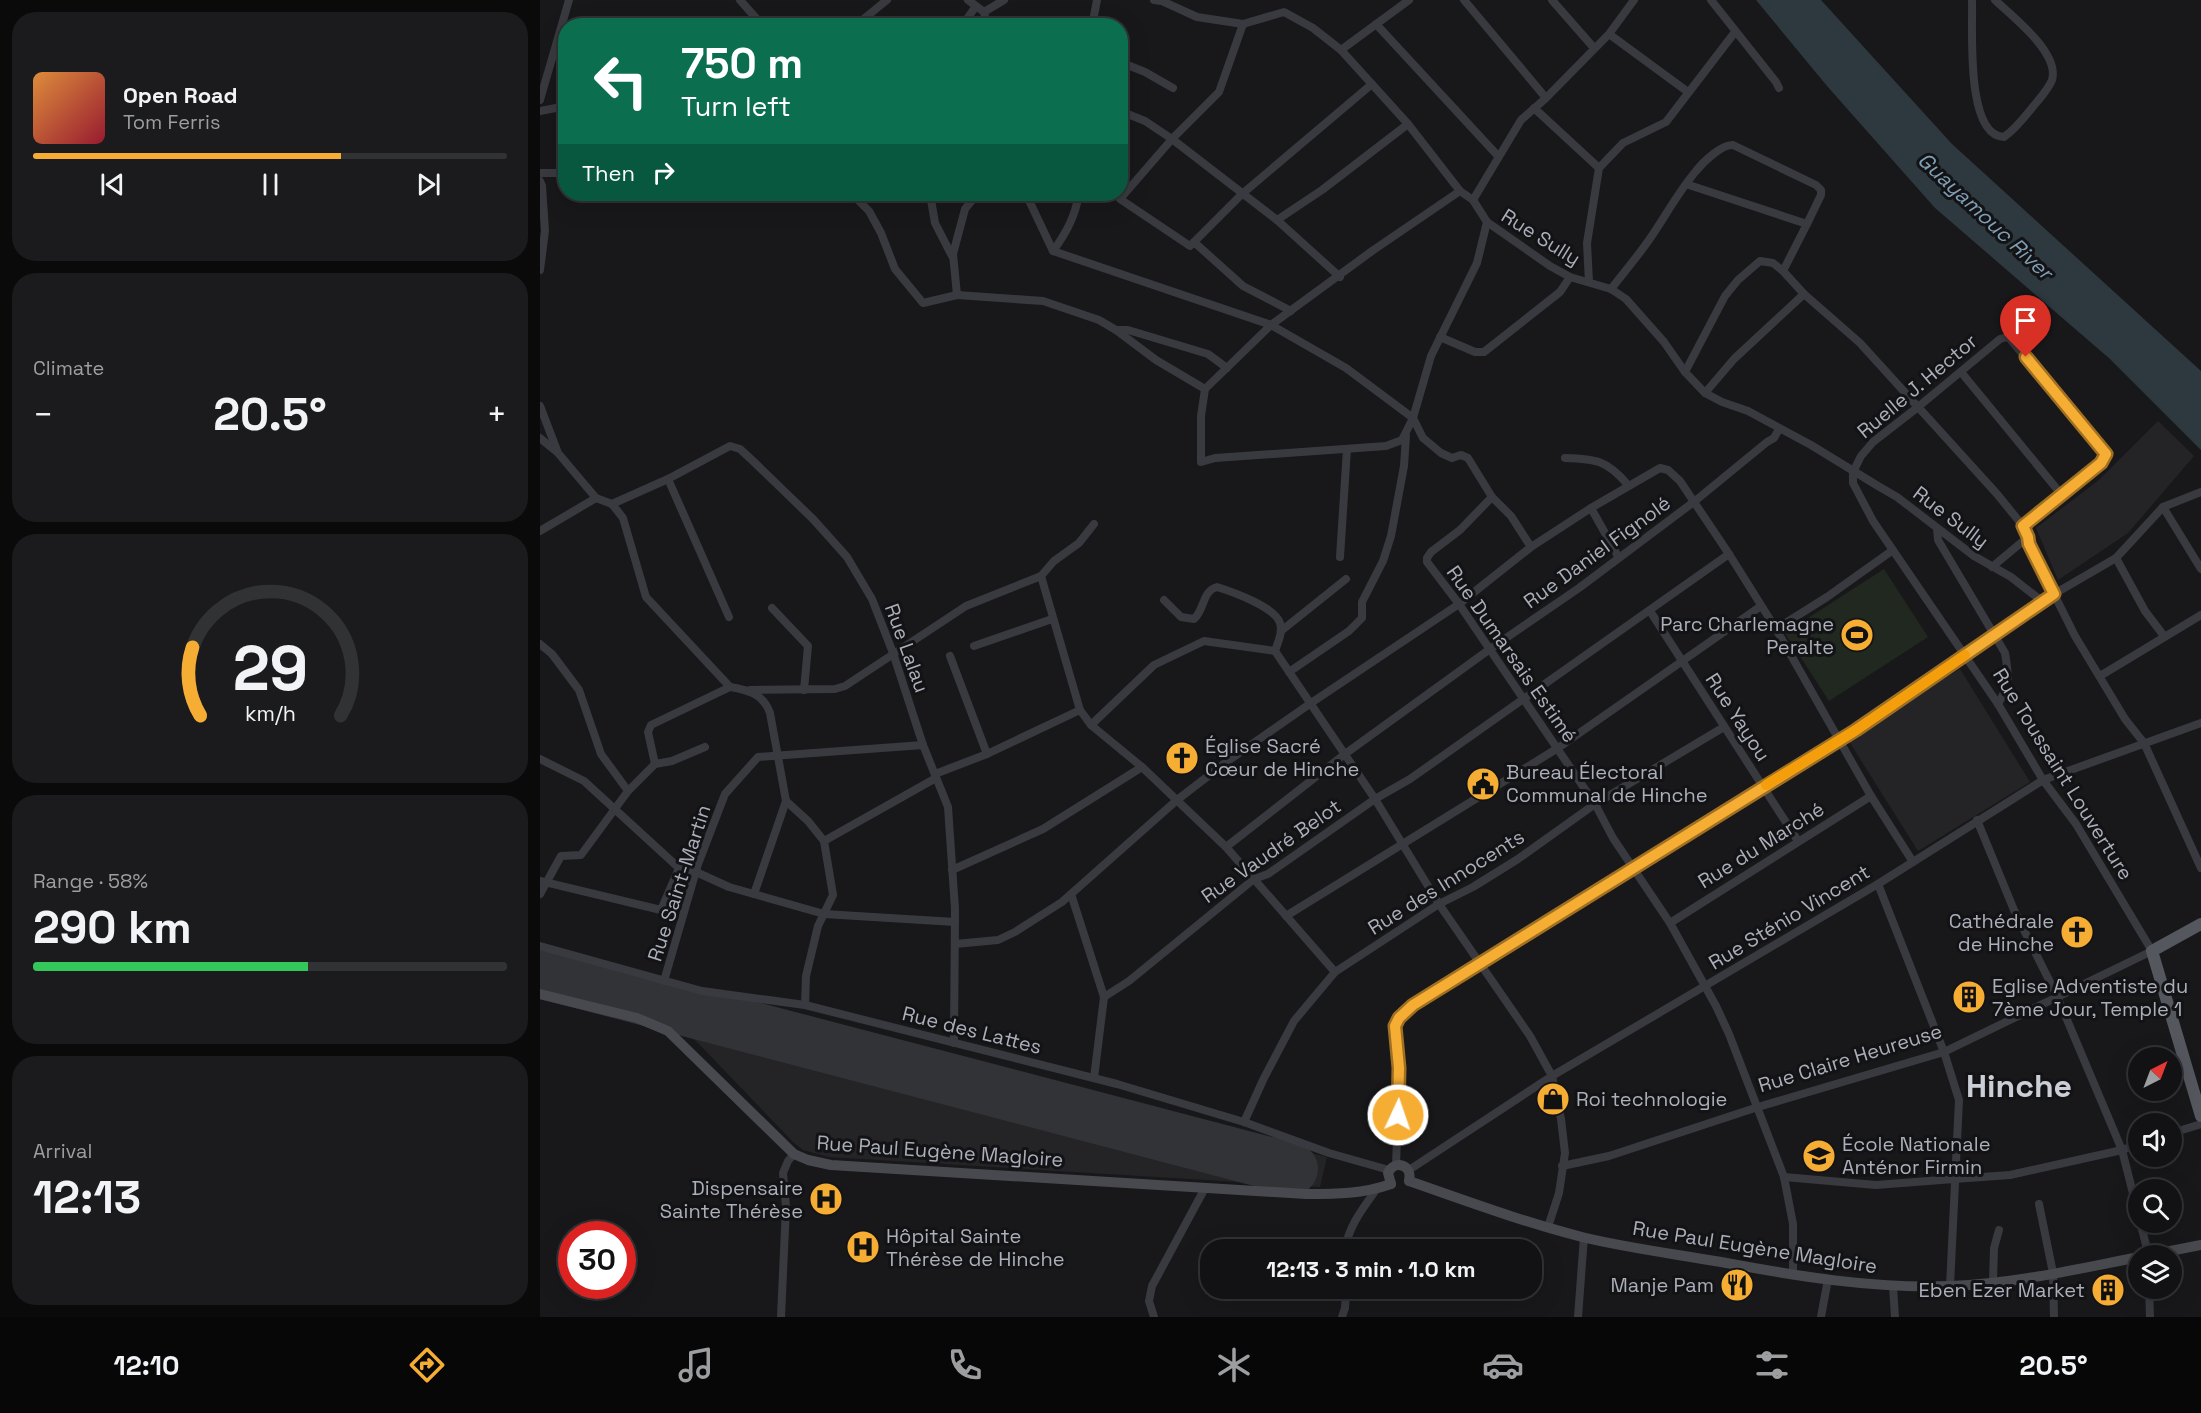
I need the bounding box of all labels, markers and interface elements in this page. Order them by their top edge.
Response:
text: 750 m [681,37,803,90]
icon: left [582,42,660,120]
text: Open Road [123,81,238,109]
text: Turn left [681,89,791,124]
text: Tom Ferris [123,109,221,135]
water label: Guayamouc River [1912,146,2060,287]
icon: right [647,156,680,189]
text: Then [582,159,635,187]
icon: previous [96,168,129,201]
icon: pause [254,168,287,201]
icon: next [412,168,445,201]
street label: Rue Sully [1497,203,1585,271]
pin [2000,295,2051,357]
icon: arrive [2009,304,2042,337]
street label: Ruelle J. Hector [1852,328,1982,444]
text: Climate [33,355,104,381]
text: 20.5° [213,386,327,443]
text: − [33,394,53,436]
text: + [487,394,507,436]
street label: Rue Sully [1908,480,1994,554]
street label: Rue Daniel Fignolé [1518,490,1676,614]
street label: Rue Dumarsais Estimé [1441,560,1583,748]
street label: Rue Lalau [879,600,935,696]
place label: Parc Charlemagne Peralte [1660,611,1834,660]
sports icon: Parc Charlemagne Peralte [1839,617,1875,653]
text: 29 [232,629,308,708]
street label: Rue Toussaint Louverture [1987,663,2139,885]
street label: Rue Yayou [1700,668,1776,766]
text: km/h [244,700,296,727]
place label: Église Sacré Cœur de Hinche [1205,733,1359,782]
church icon: Église Sacré Cœur de Hinche [1164,740,1200,776]
place label: Bureau Électoral Communal de Hinche [1506,759,1708,808]
public building icon: Bureau Électoral Communal de Hinche [1465,766,1501,802]
street label: Rue Vaudré Belot [1196,793,1346,909]
street label: Rue du Marché [1693,796,1829,894]
street label: Rue Saint-Martin [641,801,717,965]
street label: Rue des Innocents [1363,823,1529,941]
street label: Rue Sténio Vincent [1704,859,1874,975]
text: Range · 58% [33,868,148,894]
text: 290 km [33,899,192,956]
place label: Cathédrale de Hinche [1949,908,2054,957]
church icon: Cathédrale de Hinche [2059,914,2095,950]
place label: Eglise Adventiste du 7ème Jour, Temple 1 [1992,973,2188,1022]
building icon: Eglise Adventiste du 7ème Jour, Temple 1 [1951,979,1987,1015]
street label: Rue des Lattes [900,1000,1044,1060]
street label: Rue Claire Heureuse [1755,1018,1945,1098]
north arrow [2128,1047,2182,1101]
map controls [2128,1047,2182,1299]
district label: Hinche [1966,1066,2072,1106]
shop icon: Roi technologie [1535,1081,1571,1117]
position arrow [1366,1083,1430,1147]
place label: Roi technologie [1576,1086,1727,1112]
button: sound [2128,1113,2182,1167]
street label: Rue Paul Eugène Magloire [816,1129,1064,1173]
place label: École Nationale Anténor Firmin [1842,1131,1991,1180]
text: Arrival [33,1138,92,1164]
school or university icon: École Nationale Anténor Firmin [1801,1138,1837,1174]
text: 12:13 [33,1169,141,1226]
place label: Dispensaire Sainte Thérèse [660,1175,803,1224]
button: search [2128,1179,2182,1233]
hospital icon: Dispensaire Sainte Thérèse [808,1181,844,1217]
street label: Rue Paul Eugène Magloire [1631,1215,1879,1279]
speed limit sign: 30 [558,1221,636,1299]
place label: Hôpital Sainte Thérèse de Hinche [886,1223,1065,1272]
hospital icon: Hôpital Sainte Thérèse de Hinche [845,1229,881,1265]
button: layers [2128,1245,2182,1299]
text: 12:13 · 3 min · 1.0 km [1266,1255,1476,1283]
restaurant icon: Manje Pam [1719,1267,1755,1303]
place label: Manje Pam [1611,1272,1714,1298]
building icon: Eben Ezer Market [2090,1272,2126,1308]
place label: Eben Ezer Market [1919,1277,2085,1303]
icon: directions [406,1344,448,1386]
icon: music [675,1344,717,1386]
icon: phone [944,1344,986,1386]
icon: climate [1213,1344,1255,1386]
icon: car [1482,1344,1524,1386]
icon: filters [1751,1344,1793,1386]
text: 12:10 [113,1348,179,1383]
text: 20.5° [2019,1348,2088,1383]

